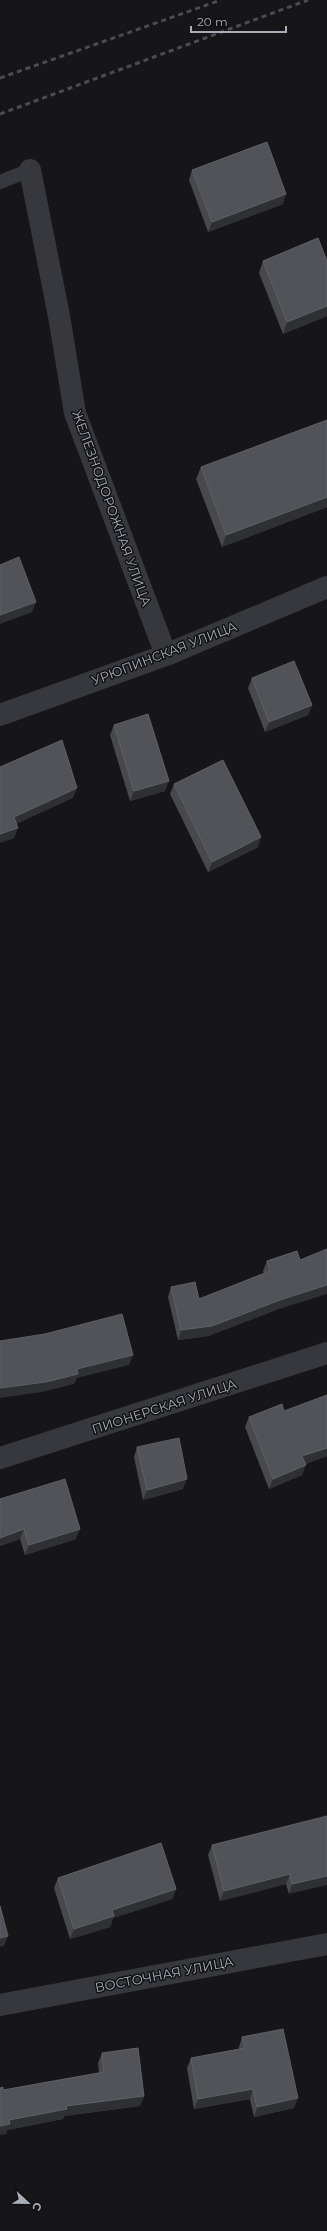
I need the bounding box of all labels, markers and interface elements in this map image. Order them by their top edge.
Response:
scale bar [191,8,286,34]
text: 20 m [197,14,228,29]
street label: ЖЕЛЕЗНОДОРОЖНАЯ УЛИЦА [69,408,155,608]
street label: УРЮПИНСКАЯ УЛИЦА [89,618,239,688]
street label: ПИОНЕРСКАЯ УЛИЦА [90,1375,239,1437]
street label: ВОСТОЧНАЯ УЛИЦА [93,1953,235,1995]
north arrow [8,2183,48,2223]
text: С [29,2200,45,2213]

